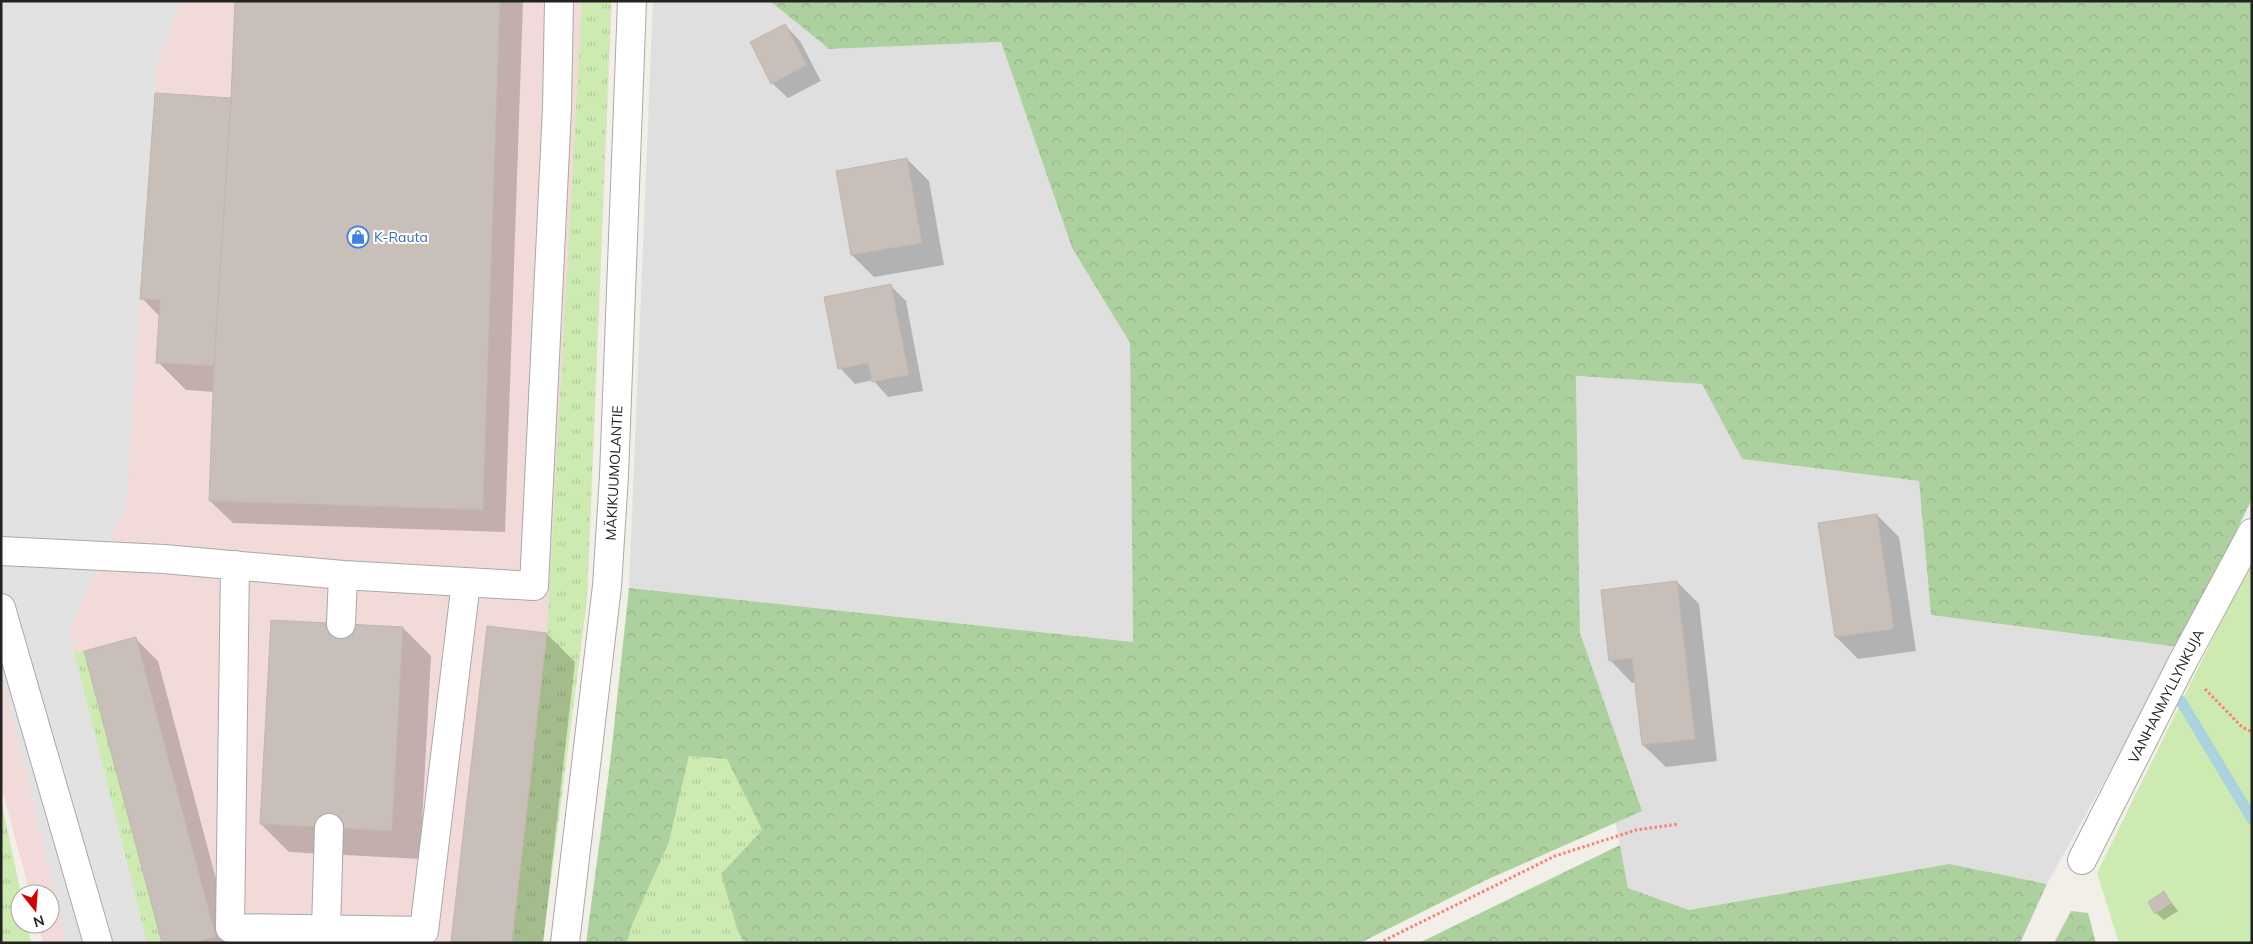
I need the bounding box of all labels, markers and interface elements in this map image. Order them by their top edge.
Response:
shop icon: K-Rauta [346,225,370,249]
place label: K-Rauta [374,228,428,246]
street label: MÄKIKUUMOLANTIE [601,405,627,541]
street label: VANHANMYLLYNKUJA [2124,625,2208,766]
north arrow [10,884,60,934]
text: N [31,911,46,932]

